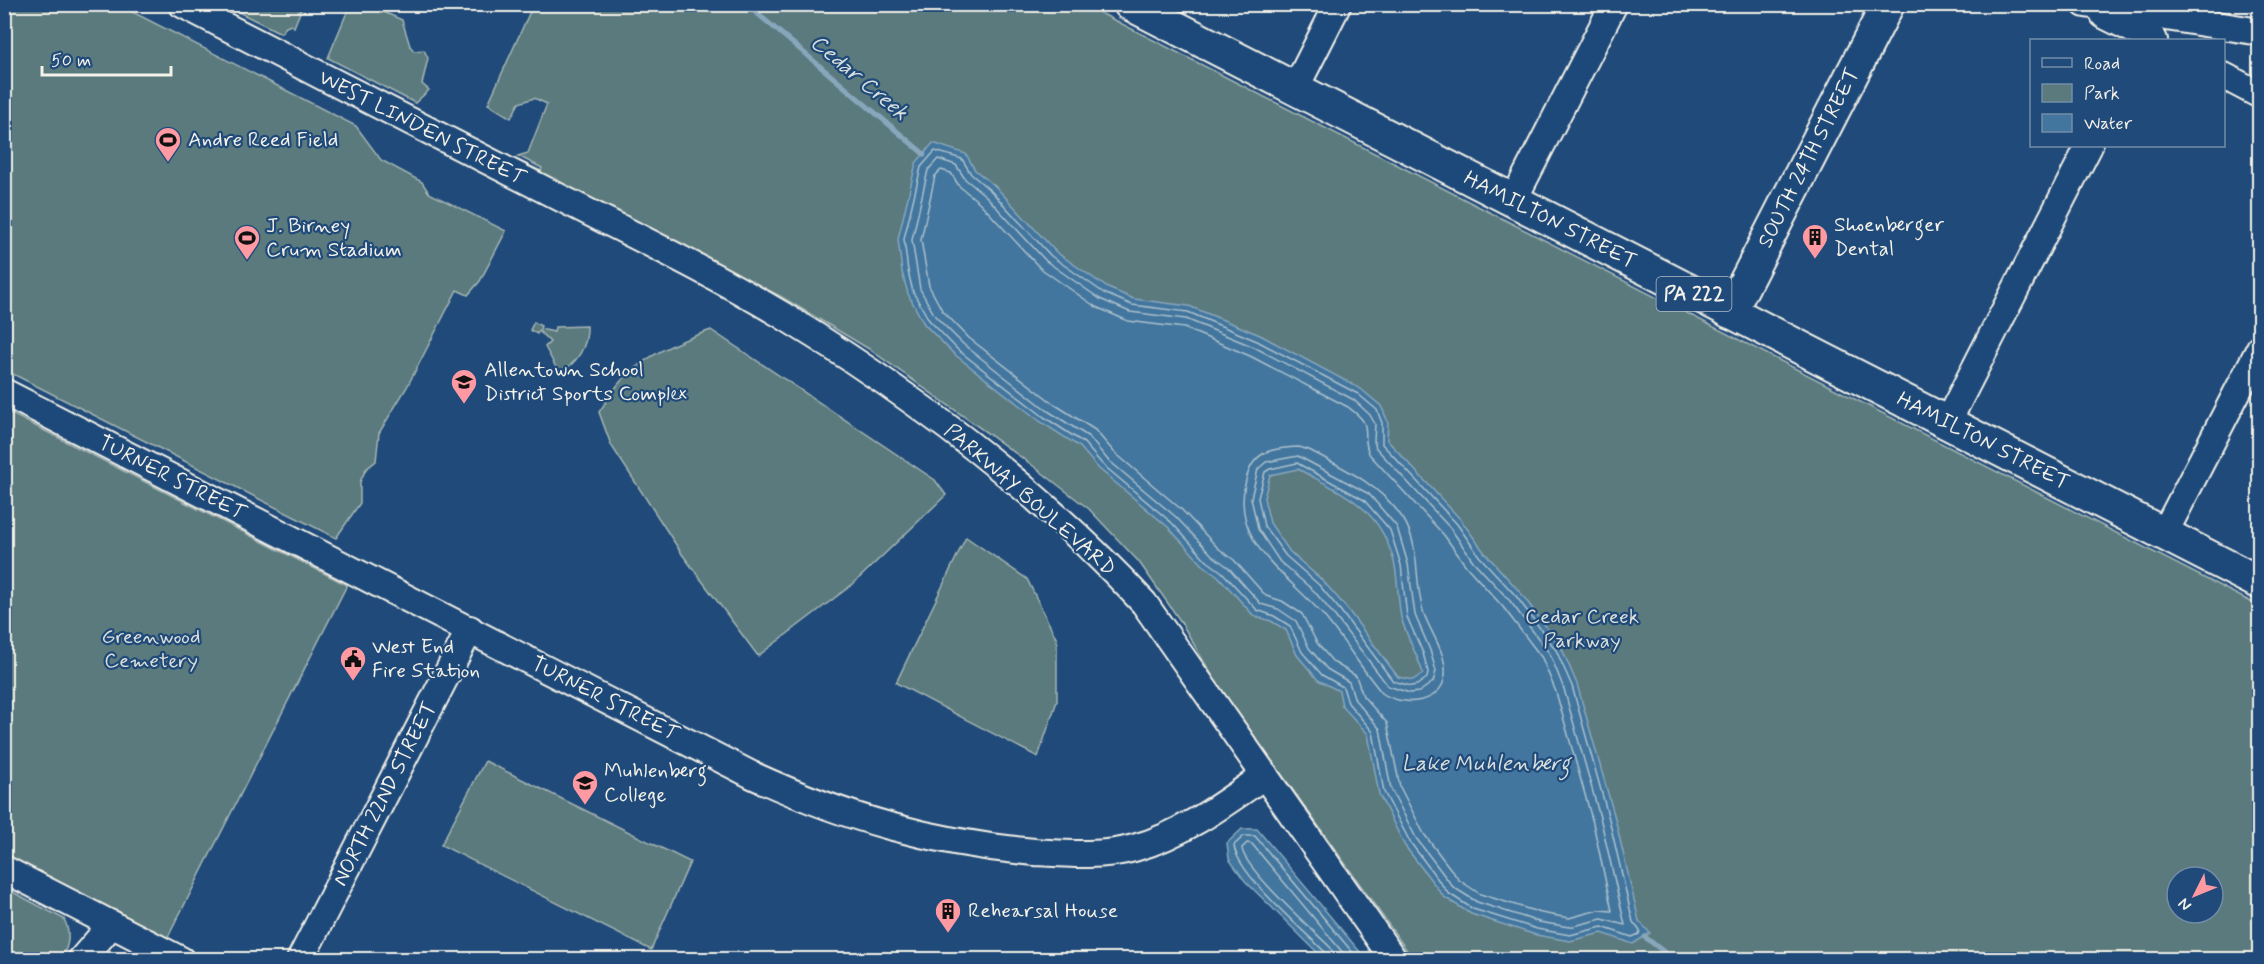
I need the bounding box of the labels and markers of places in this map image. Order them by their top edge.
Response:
sports icon: Andre Reed Field [153,125,183,163]
place label: Andre Reed Field [188,126,338,154]
place label: Shoenberger Dental [1834,211,1944,263]
place label: J. Birney Crum Stadium [266,212,402,264]
building icon: Shoenberger Dental [1800,222,1830,260]
sports icon: J. Birney Crum Stadium [232,223,262,261]
place label: Allentown School District Sports Complex [484,356,687,408]
school or university icon: Allentown School District Sports Complex [449,367,479,405]
place label: West End Fire Station [372,633,480,685]
public building icon: West End Fire Station [338,644,368,682]
place label: Muhlenberg College [604,757,707,809]
school or university icon: Muhlenberg College [570,768,600,806]
building icon: Rehearsal House [933,896,963,934]
place label: Rehearsal House [968,897,1118,925]

